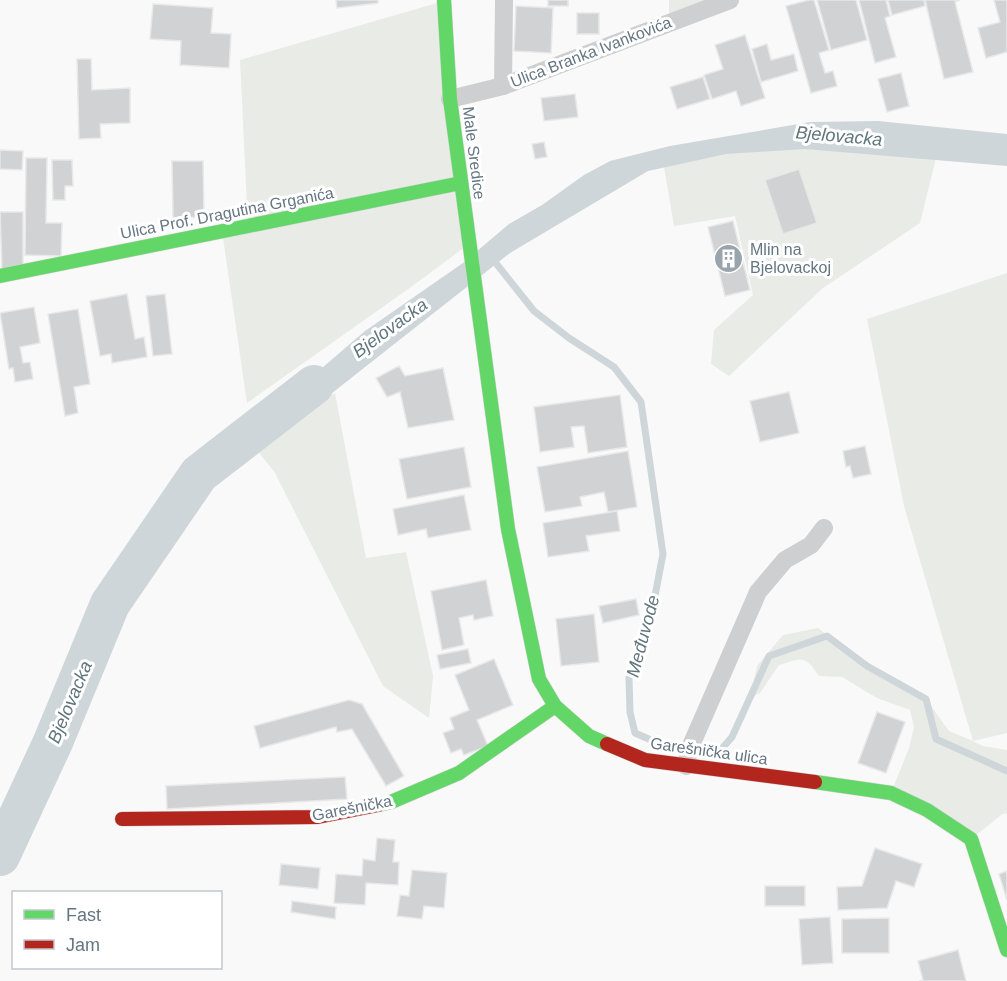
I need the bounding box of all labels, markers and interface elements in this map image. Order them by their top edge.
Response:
street label: Ulica Branka Ivankovića [508,13,674,91]
street label: Male Sredice [460,106,488,200]
water label: Bjelovacka [795,122,883,150]
street label: Ulica Prof. Dragutina Grganića [119,184,335,242]
place label: Mlin na Bjelovackoj [750,241,831,276]
building icon: Mlin na Bjelovackoj [713,242,745,274]
water label: Bjelovacka [349,294,431,362]
water label: Međuvode [622,593,664,679]
water label: Bjelovacka [44,658,96,746]
street label: Garešnička ulica [649,734,769,768]
street label: Garešnička [311,792,393,824]
legend [12,891,222,969]
text: Fast [66,905,101,925]
text: Jam [66,935,100,955]

